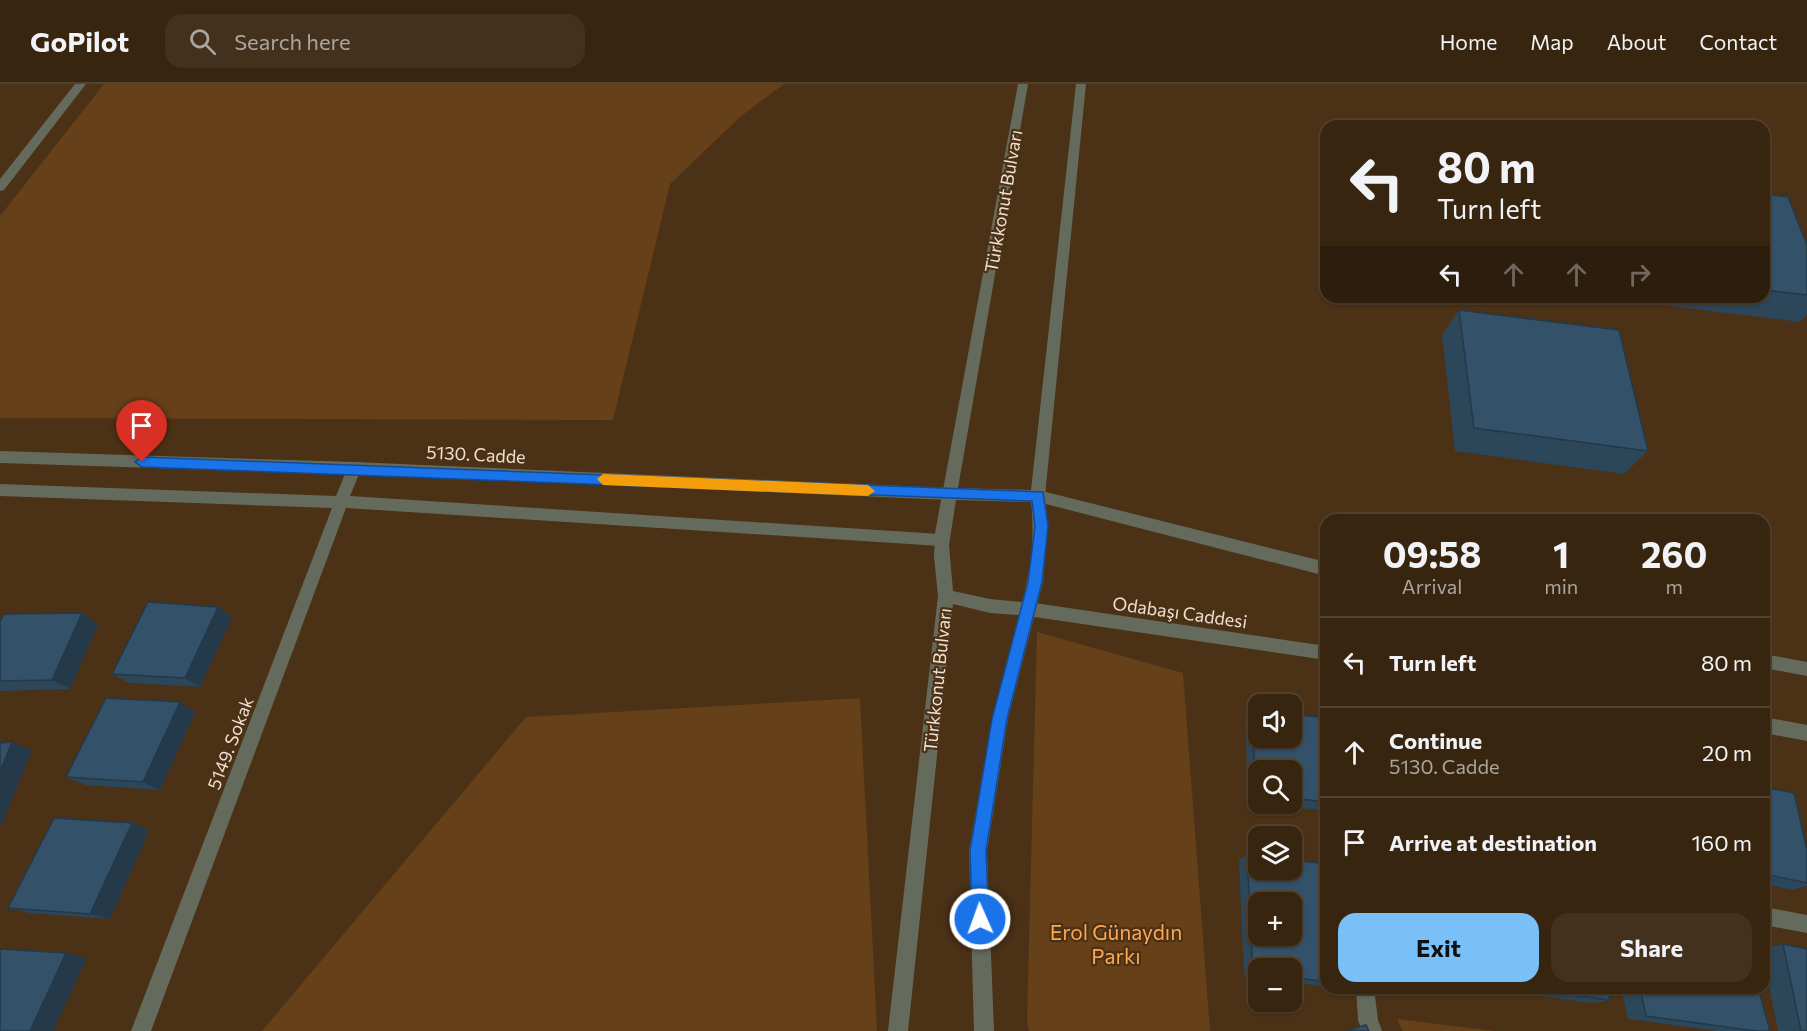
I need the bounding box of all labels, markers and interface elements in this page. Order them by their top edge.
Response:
search box [165,14,585,68]
text: GoPilot [30,24,129,58]
icon: search [186,25,219,58]
text: Search here [234,28,351,55]
text: Home [1440,29,1497,54]
text: Map [1530,29,1574,54]
text: About [1607,29,1666,54]
text: Contact [1699,29,1777,54]
street label: Türkkonut Bulvarı [980,128,1026,274]
text: 80 m [1437,140,1536,192]
icon: left [1338,144,1416,222]
text: Turn left [1437,192,1541,225]
icon: left [1434,258,1467,291]
icon: ahead [1497,258,1530,291]
icon: ahead [1560,258,1593,291]
icon: right [1623,258,1656,291]
pin [116,400,167,462]
icon: arrive [125,409,158,442]
street label: 5130. Cadde [426,440,526,468]
text: 09:58 [1383,531,1482,575]
text: 1 [1553,531,1569,575]
text: 260 [1641,531,1707,575]
text: Arrival [1402,574,1462,598]
text: min [1544,574,1578,598]
text: m [1665,574,1683,598]
street label: Odabaşı Caddesi [1111,592,1249,632]
street label: Türkkonut Bulvarı [918,607,956,753]
icon: left [1338,646,1371,679]
text: Turn left [1389,649,1476,676]
text: 80 m [1701,649,1752,676]
street label: 5149. Sokak [202,693,258,792]
map controls [1248,694,1302,1012]
button: sound [1248,694,1302,748]
text: Continue [1389,727,1482,754]
icon: ahead [1338,736,1371,769]
text: 20 m [1702,739,1752,766]
text: 5130. Cadde [1389,754,1500,778]
button: search [1248,760,1302,814]
button: layers [1248,826,1302,880]
icon: arrive [1338,826,1371,859]
text: Arrive at destination [1389,829,1597,856]
text: 160 m [1691,829,1752,856]
position arrow [948,887,1012,951]
button: + [1248,892,1302,946]
button: Exit [1338,913,1539,982]
button: Share [1551,913,1752,982]
park label: Erol Günaydın Parkı [1050,919,1182,968]
button: − [1248,958,1302,1012]

